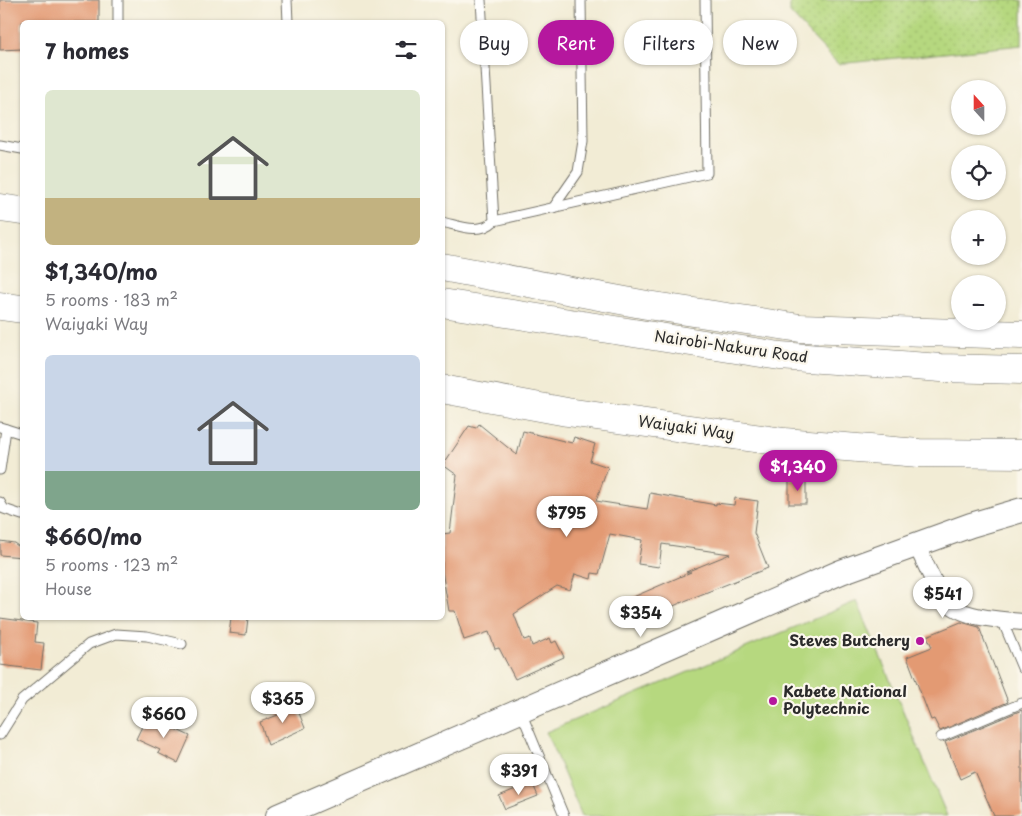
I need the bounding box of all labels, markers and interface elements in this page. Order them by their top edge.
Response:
chip: Buy [460,20,528,65]
chip: Rent [538,20,614,65]
chip: Filters [624,20,713,65]
chip: New [723,20,797,65]
text: 7 homes [45,34,129,66]
icon: filters [392,36,420,64]
north arrow [951,80,1006,135]
map controls [951,80,1006,330]
icon: home [188,123,278,213]
button: locate [951,145,1006,200]
button: + [951,210,1006,265]
text: $1,340/mo [45,255,157,287]
button: − [951,275,1006,330]
text: 5 rooms · 183 m² [45,287,178,311]
text: Waiyaki Way [45,311,148,335]
street label: Nairobi-Nakuru Road [653,323,809,368]
icon: home [188,388,278,478]
street label: Waiyaki Way [637,408,736,445]
pin: $1,340 [757,450,839,492]
text: $1,340 [770,454,826,478]
pin: $795 [537,496,597,538]
text: $795 [548,500,587,524]
text: $660/mo [45,520,142,552]
text: 5 rooms · 123 m² [45,552,178,576]
text: House [45,576,92,600]
pin: $541 [913,576,973,619]
text: $541 [924,581,962,605]
pin: $354 [611,596,671,638]
text: $354 [620,600,662,624]
place label: Steves Butchery [789,628,910,651]
marker: Steves Butchery [914,635,926,647]
place label: Kabete National Polytechnic [783,679,907,719]
pin: $365 [253,682,313,724]
text: $365 [262,686,304,710]
marker: Kabete National Polytechnic [767,695,779,707]
pin: $660 [134,696,194,739]
text: $660 [142,701,186,725]
pin: $391 [489,754,549,796]
text: $391 [501,758,537,782]

